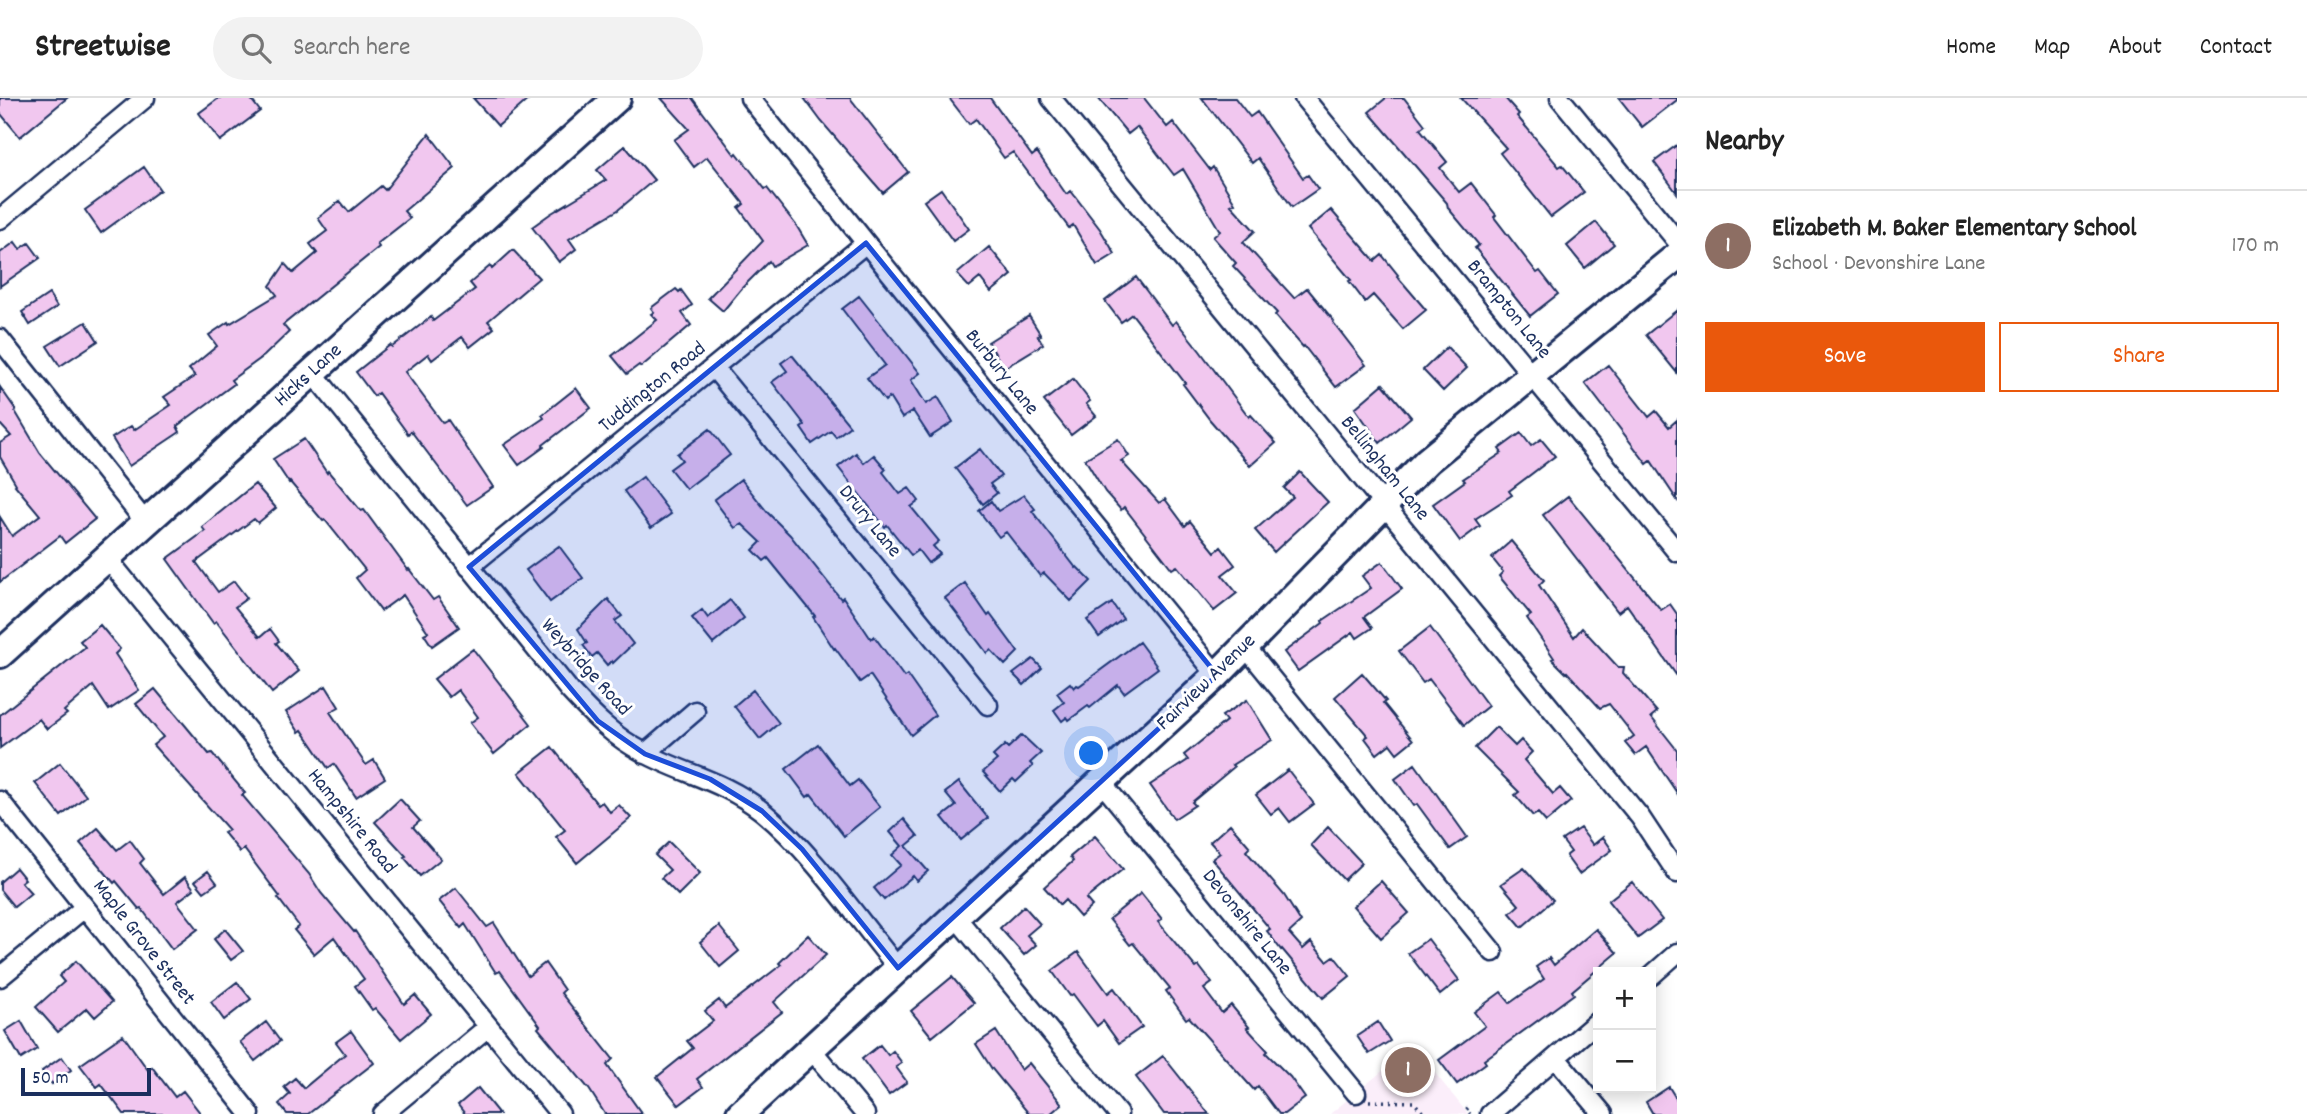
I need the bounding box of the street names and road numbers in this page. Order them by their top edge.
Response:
street label: Brampton Lane [1458,254,1558,366]
street label: Burbury Lane [957,323,1045,423]
street label: Tuddington Road [593,335,713,441]
street label: Hicks Lane [268,337,350,415]
street label: Bellingham Lane [1332,410,1436,528]
street label: Drury Lane [830,479,908,565]
street label: Weybridge Road [533,612,637,724]
street label: Fairview Avenue [1150,628,1264,738]
street label: Hampshire Road [299,763,403,881]
street label: Devonshire Lane [1194,863,1298,983]
street label: Maple Grove Street [84,874,202,1012]

